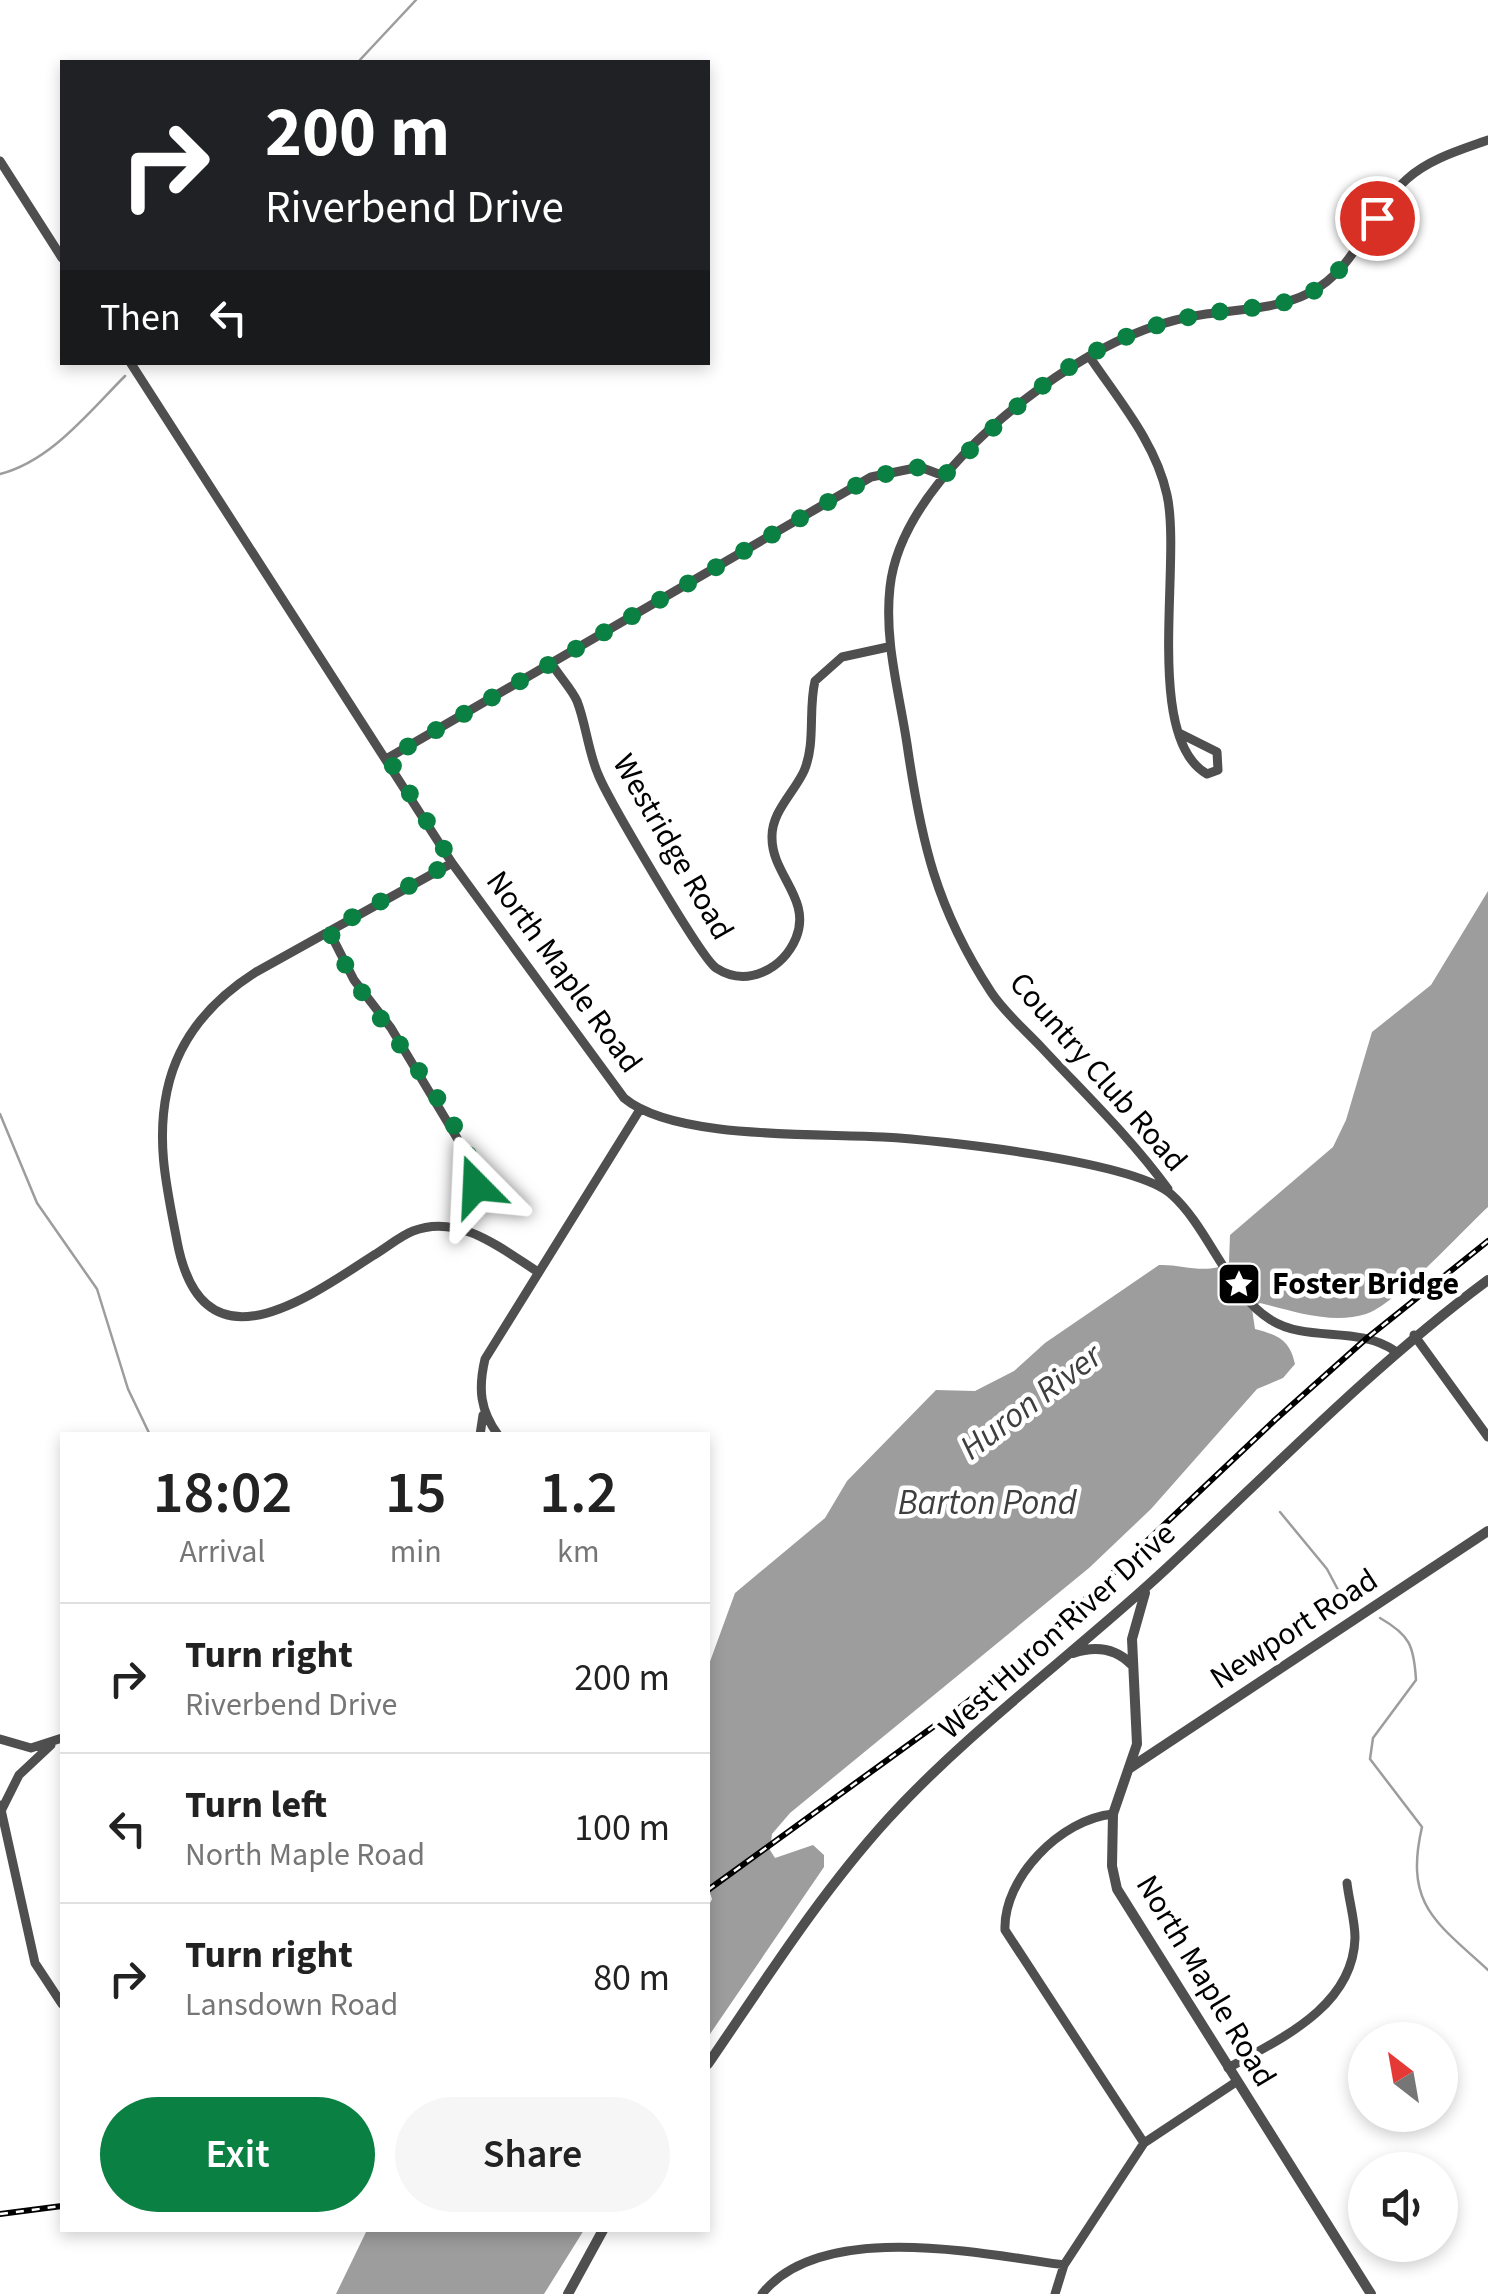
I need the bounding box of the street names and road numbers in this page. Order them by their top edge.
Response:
street label: Westridge Road [601,745,745,949]
street label: North Maple Road [475,861,653,1083]
street label: Country Club Road [998,962,1198,1182]
street label: West Huron River Drive [928,1512,1186,1750]
street label: Newport Road [1201,1557,1387,1701]
street label: North Maple Road [1124,1866,1288,2096]

